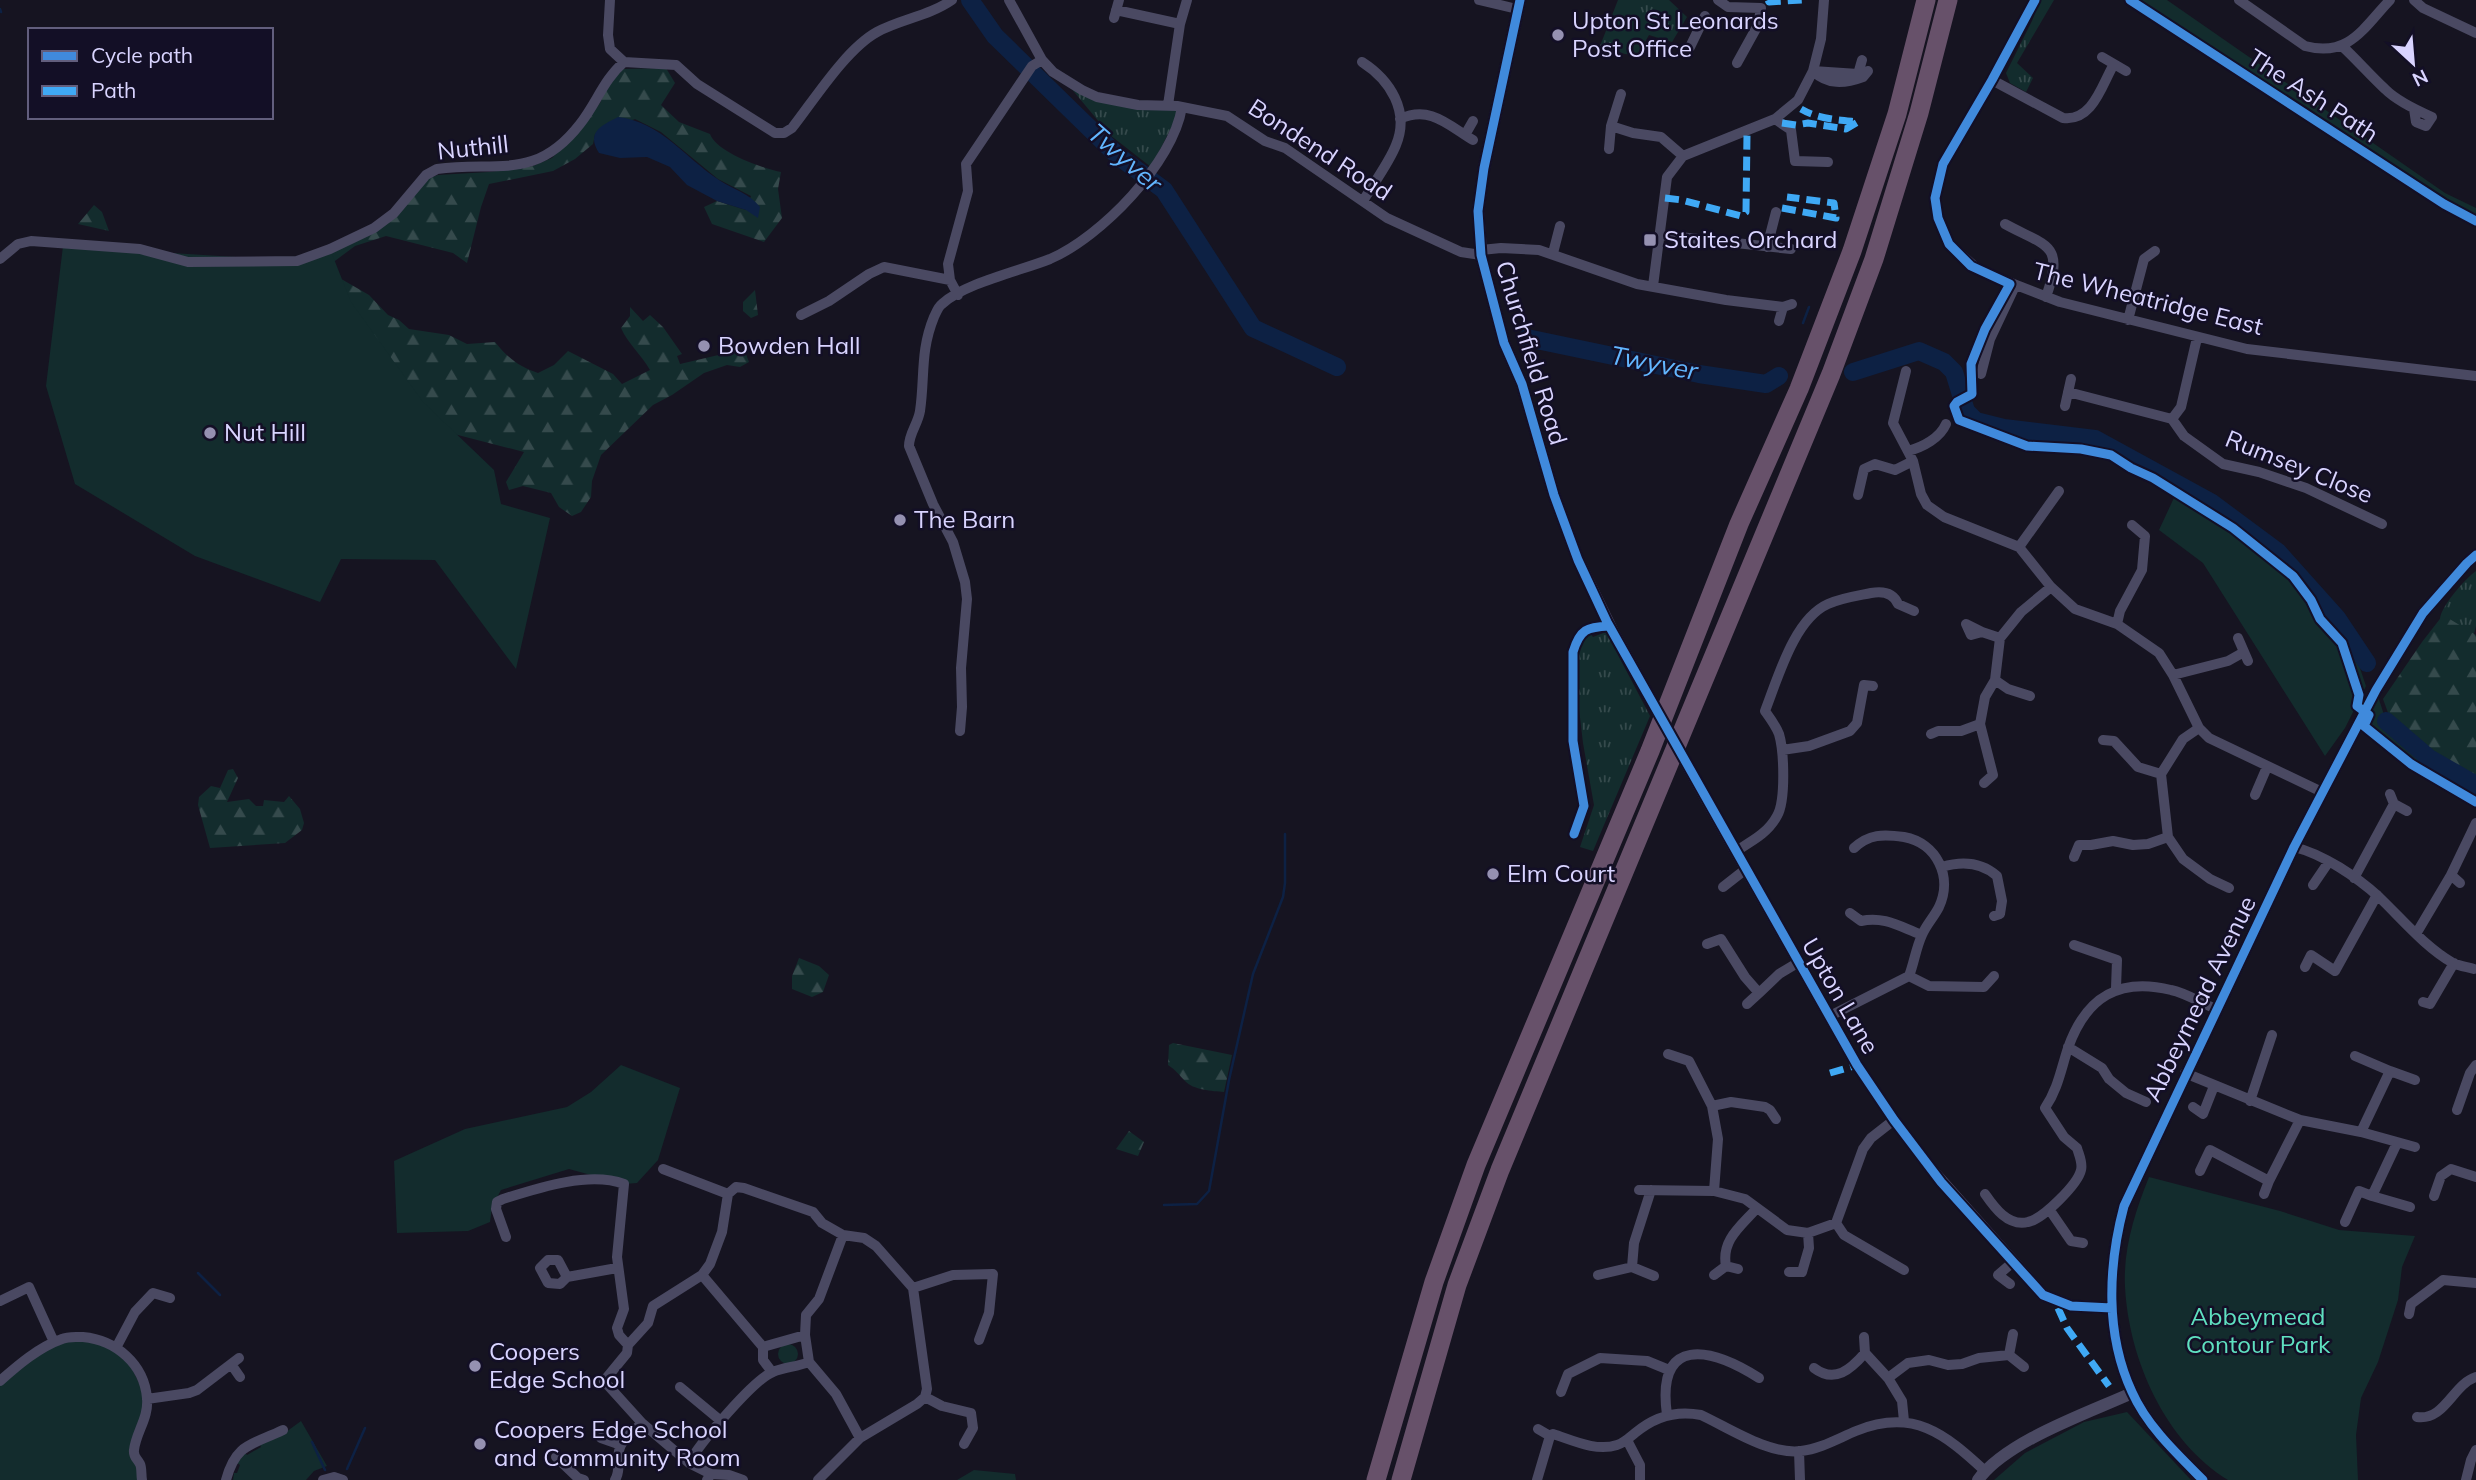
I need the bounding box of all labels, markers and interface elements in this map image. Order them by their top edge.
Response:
place label: Upton St Leonards Post Office [1572,5,1779,63]
marker: Upton St Leonards Post Office [1550,27,1566,43]
legend [28,28,273,119]
north arrow [2378,28,2448,98]
text: Cycle path [91,42,193,68]
street label: The Ash Path [2243,42,2384,148]
text: N [2409,64,2432,92]
text: Path [91,77,136,103]
street label: Bondend Road [1243,92,1398,207]
water label: Twyver [1081,116,1171,200]
street label: Nuthill [436,128,510,166]
place label: Staites Orchard [1664,224,1837,254]
marker: Staites Orchard [1642,232,1658,248]
street label: The Wheatridge East [2030,255,2266,341]
street label: Churchfield Road [1490,257,1574,448]
place label: Bowden Hall [718,330,861,360]
marker: Bowden Hall [696,338,712,354]
water label: Twyver [1608,338,1702,387]
place label: Nut Hill [224,417,306,447]
street label: Rumsey Close [2221,423,2377,509]
marker: Nut Hill [202,425,218,441]
place label: The Barn [914,504,1015,534]
marker: The Barn [892,512,908,528]
place label: Elm Court [1507,858,1615,888]
marker: Elm Court [1485,866,1501,882]
street label: Abbeymead Avenue [2136,891,2262,1106]
street label: Upton Lane [1796,932,1886,1059]
park label: Abbeymead Contour Park [2186,1301,2331,1359]
place label: Coopers Edge School [489,1336,625,1394]
marker: Coopers Edge School [467,1358,483,1374]
place label: Coopers Edge School and Community Room [494,1414,741,1472]
marker: Coopers Edge School and Community Room [472,1436,488,1452]

